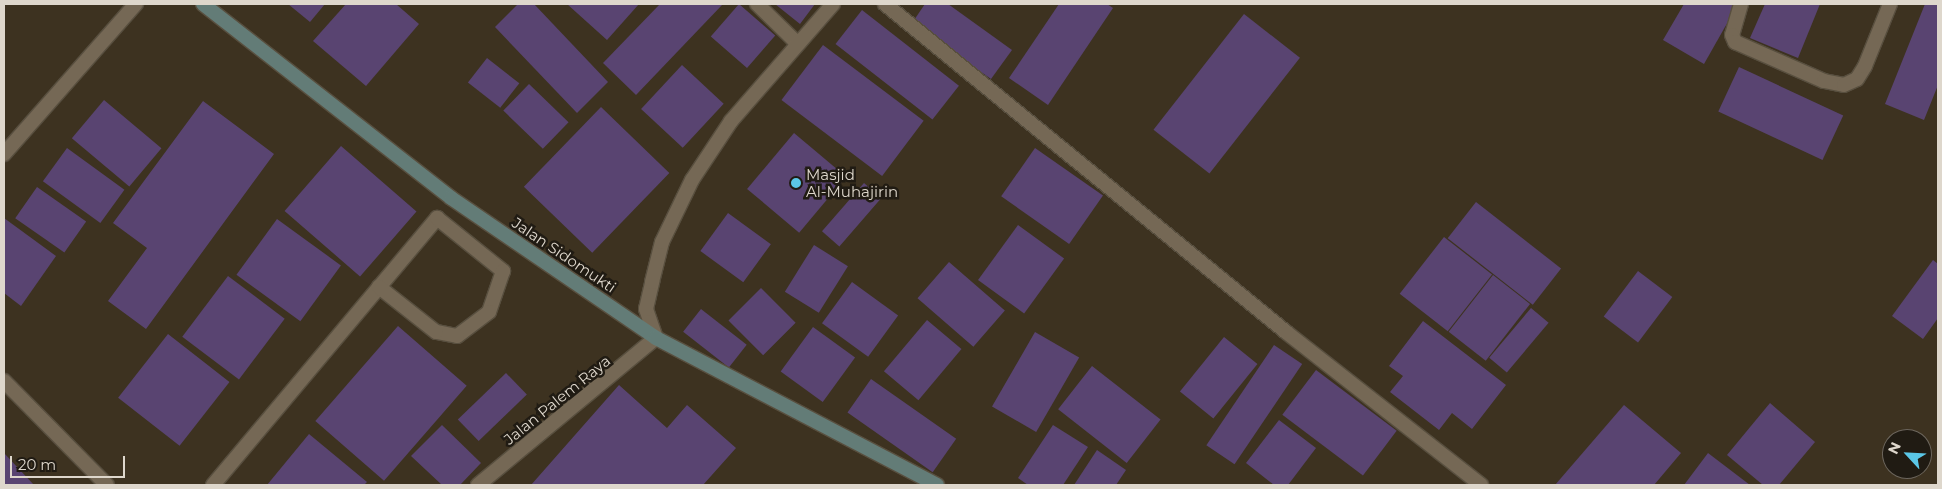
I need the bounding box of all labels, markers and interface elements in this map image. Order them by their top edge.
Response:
place label: Masjid Al-Muhajirin [806,165,898,200]
marker: Masjid Al-Muhajirin [790,177,802,189]
street label: Jalan Sidomukti [509,214,619,296]
street label: Jalan Palem Raya [500,352,614,448]
north arrow [1882,429,1932,479]
text: N [1884,439,1905,457]
scale bar [12,446,128,478]
text: 20 m [18,455,56,474]

